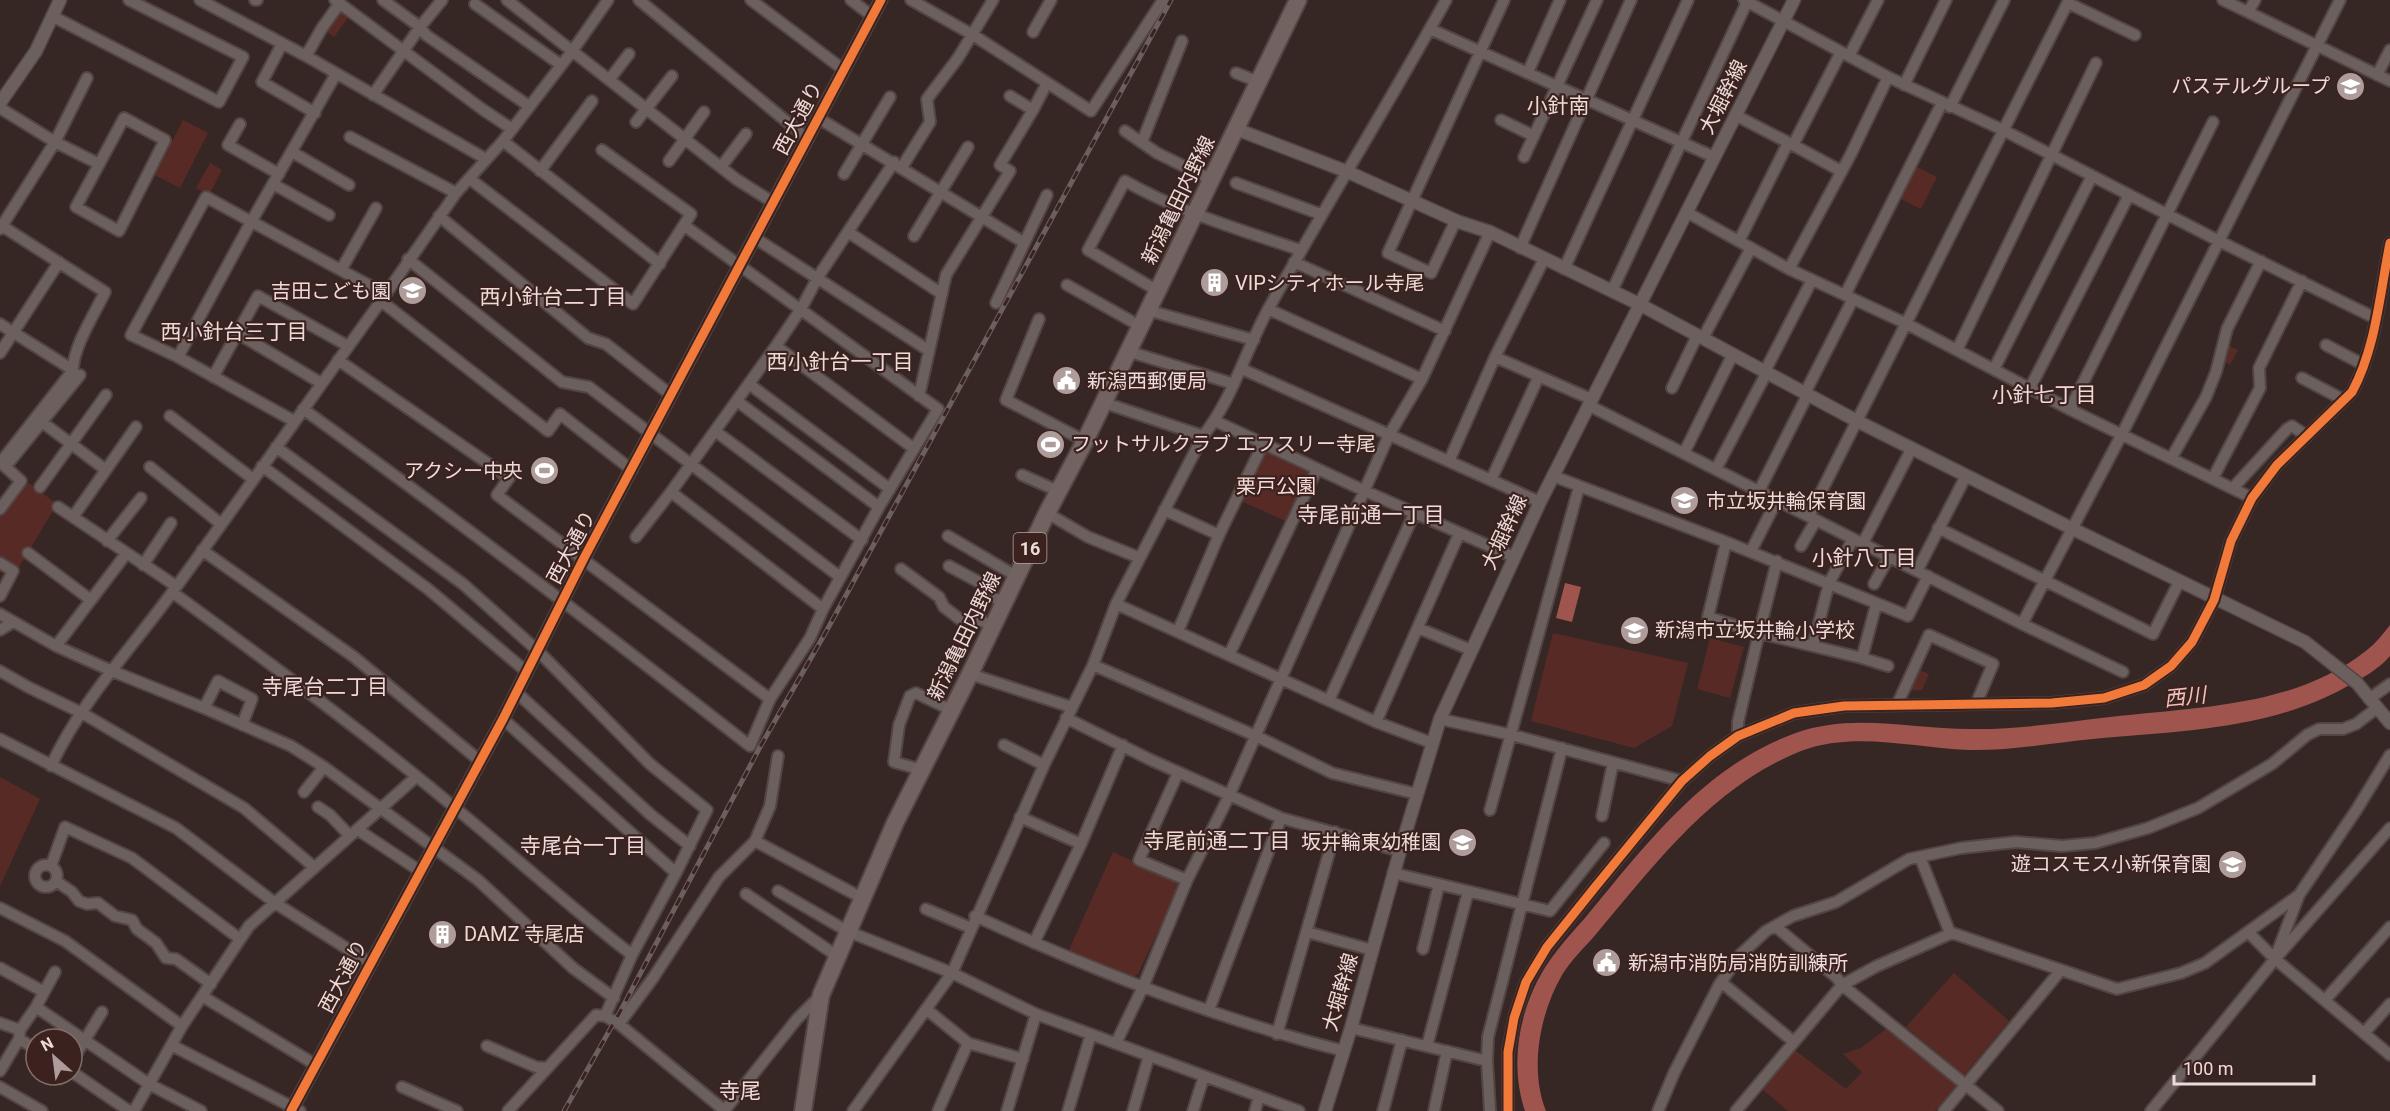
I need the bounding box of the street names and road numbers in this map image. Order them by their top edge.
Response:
street label: 大堀幹線 [1694,56,1752,138]
street label: 西大通り [769,77,827,159]
street label: 新潟亀田内野線 [1137,132,1219,268]
street label: 大堀幹線 [1476,491,1532,573]
street label: 西大通り [542,506,600,588]
road number: 16 [1014,533,1046,563]
street label: 新潟亀田内野線 [923,568,1005,704]
street label: 西大通り [314,935,372,1017]
street label: 大堀幹線 [1317,950,1363,1034]

